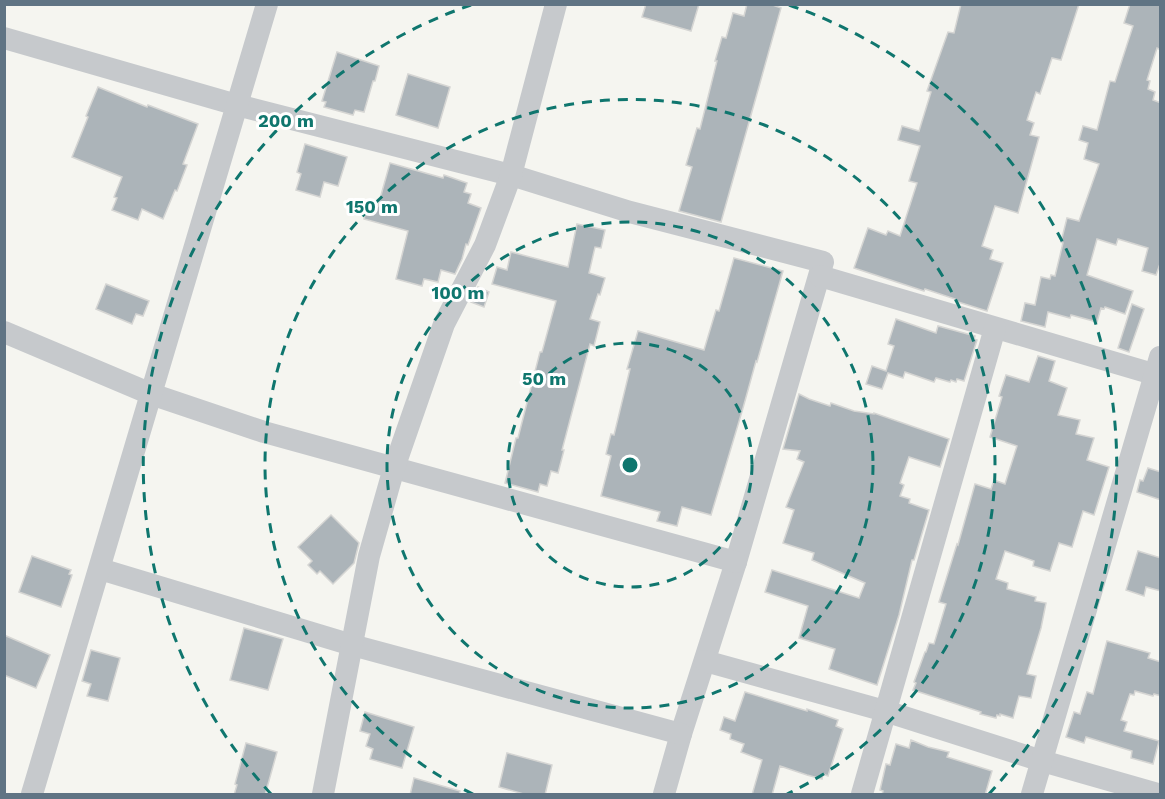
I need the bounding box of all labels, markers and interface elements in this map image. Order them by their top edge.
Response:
text: 200 m [258,110,314,131]
text: 150 m [346,196,398,217]
text: 100 m [431,282,485,303]
text: 50 m [522,368,566,389]
centre of rings [620,455,640,475]

